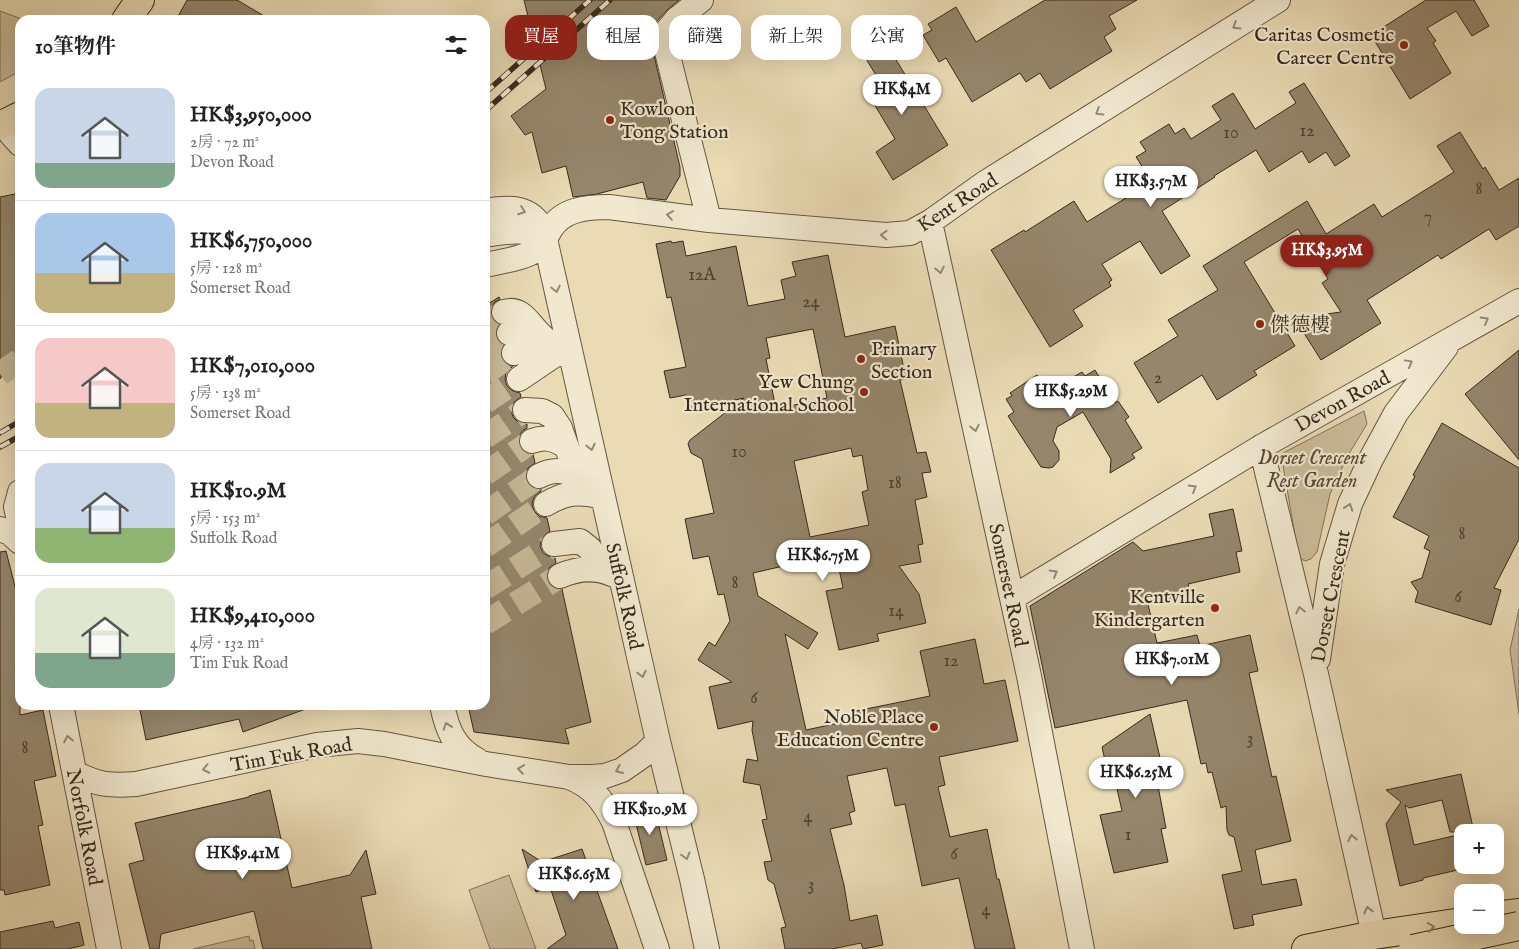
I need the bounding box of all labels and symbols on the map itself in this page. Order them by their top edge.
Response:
one-way arrow [1233,19,1242,29]
place label: Caritas Cosmetic Career Centre [1254,23,1394,71]
marker: Caritas Cosmetic Career Centre [1398,39,1410,51]
pin: HK$4M [867,74,937,116]
place label: Kowloon Tong Station [620,97,729,145]
one-way arrow [1095,105,1104,115]
marker: Kowloon Tong Station [604,114,616,126]
house number: 12 [1299,120,1315,143]
house number: 10 [1223,122,1239,145]
pin: HK$3.57M [1099,166,1203,208]
street label: Kent Road [913,168,1003,238]
house number: 8 [1475,178,1483,201]
one-way arrow [517,205,525,215]
house number: 7 [1424,206,1432,229]
one-way arrow [665,210,673,221]
one-way arrow [879,230,887,240]
pin: HK$3.95M [1275,234,1379,277]
house number: 12A [688,264,716,287]
one-way arrow [934,265,945,274]
one-way arrow [550,284,561,293]
house number: 24 [802,291,820,314]
place label: 傑德樓 [1270,313,1330,338]
one-way arrow [1480,316,1489,326]
marker: 傑德樓 [1254,318,1266,330]
place label: Primary Section [871,337,937,385]
marker: Primary Section [855,353,867,365]
one-way arrow [1404,360,1413,370]
street label: Devon Road [1291,366,1395,439]
house number: 2 [1154,367,1162,390]
place label: Yew Chung International School [684,370,855,418]
pin: HK$5.29M [1019,376,1123,418]
marker: Yew Chung International School [858,386,870,398]
one-way arrow [969,424,980,433]
house number: 10 [731,441,747,464]
one-way arrow [586,443,596,452]
park label: Dorset Crescent Rest Garden [1258,446,1368,494]
house number: 18 [888,472,902,495]
one-way arrow [1187,485,1196,495]
one-way arrow [1343,503,1353,511]
street label: Somerset Road [982,521,1033,650]
house number: 8 [1458,523,1466,546]
street label: Dorset Crescent [1306,528,1357,665]
street label: Suffolk Road [599,540,648,653]
pin: HK$6.75M [771,540,875,582]
one-way arrow [1048,569,1057,579]
house number: 8 [731,572,739,595]
place label: Kentville Kindergarten [1094,585,1205,633]
house number: 6 [1454,586,1462,609]
house number: 14 [888,600,904,623]
marker: Kentville Kindergarten [1209,602,1221,614]
one-way arrow [1295,605,1306,614]
pin: HK$7.01M [1120,644,1224,686]
house number: 12 [943,650,959,673]
one-way arrow [637,670,647,679]
house number: 6 [750,687,758,710]
place label: Noble Place Education Centre [777,705,924,753]
marker: Noble Place Education Centre [928,721,940,733]
one-way arrow [443,722,453,730]
house number: 3 [1247,728,1253,751]
street label: Tim Fuk Road [229,732,354,778]
one-way arrow [63,735,74,744]
house number: 8 [21,737,29,760]
pin: HK$6.25M [1084,756,1188,799]
one-way arrow [202,763,211,774]
one-way arrow [615,764,624,774]
one-way arrow [517,765,525,775]
street label: Norfolk Road [60,767,107,888]
pin: HK$10.9M [598,794,702,836]
house number: 4 [804,806,813,829]
house number: 1 [1125,824,1131,847]
one-way arrow [1347,834,1357,843]
pin: HK$9.41M [191,838,295,880]
house number: 6 [950,843,958,866]
one-way arrow [680,852,691,860]
pin: HK$6.65M [522,858,626,901]
house number: 3 [808,874,814,897]
house number: 4 [982,899,991,922]
one-way arrow [1363,906,1374,915]
one-way arrow [1427,922,1436,932]

